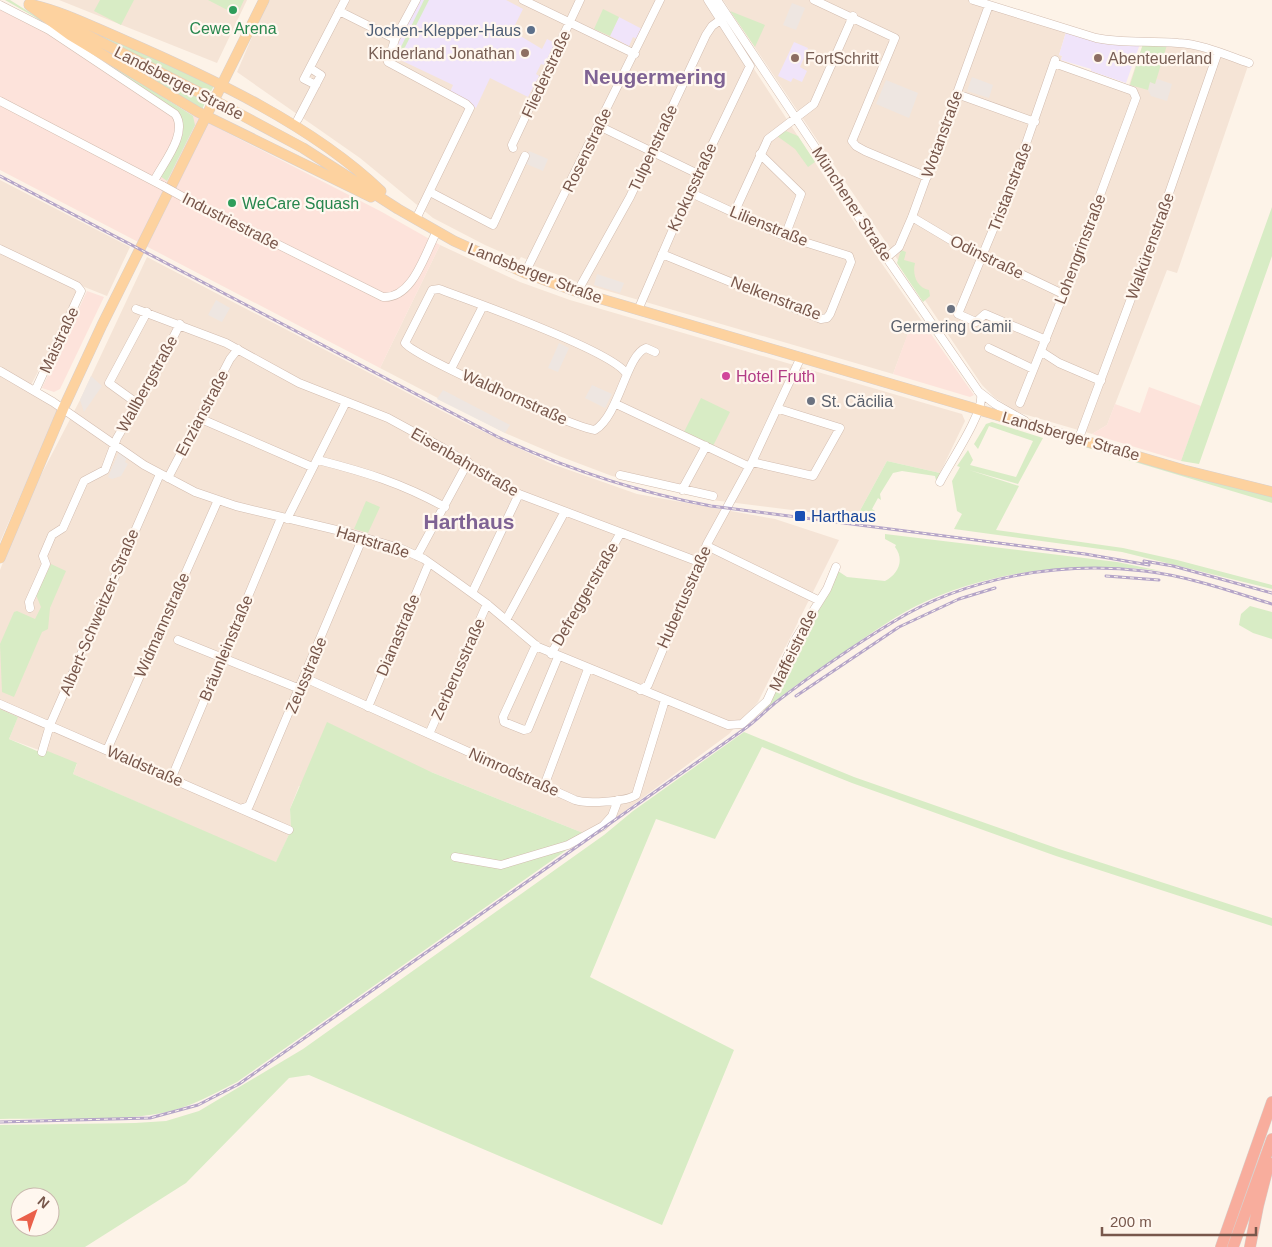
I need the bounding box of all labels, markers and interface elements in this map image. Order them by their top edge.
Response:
marker: Cewe Arena [227,4,239,16]
place label: Cewe Arena [189,20,277,37]
place label: Jochen-Klepper-Haus [366,22,521,39]
marker: Jochen-Klepper-Haus [525,24,537,36]
street label: Fliederstraße [518,28,574,120]
street label: Landsberger Straße [112,43,246,123]
place label: Kinderland Jonathan [368,45,515,62]
marker: Kinderland Jonathan [519,47,531,59]
place label: FortSchritt [805,50,879,67]
place label: Abenteuerland [1108,50,1212,67]
marker: FortSchritt [789,52,801,64]
marker: Abenteuerland [1092,52,1104,64]
district label: Neugermering [584,65,726,88]
street label: Wotanstraße [918,88,966,180]
street label: Tulpenstraße [626,102,681,194]
street label: Rosenstraße [559,105,615,195]
street label: Krokusstraße [664,140,720,234]
street label: Tristanstraße [985,140,1035,234]
street label: Münchener Straße [809,144,895,264]
street label: Industriestraße [180,189,282,253]
street label: Walkürenstraße [1123,190,1177,302]
street label: Lohengrinstraße [1051,191,1109,306]
place label: WeCare Squash [242,195,359,212]
marker: WeCare Squash [226,197,238,209]
street label: Lilienstraße [727,203,811,249]
street label: Odinstraße [948,232,1026,282]
street label: Landsberger Straße [466,240,605,306]
street label: Nelkenstraße [729,273,824,323]
marker: Germering Camii [945,303,957,315]
street label: Maistraße [36,304,82,376]
place label: Germering Camii [891,318,1011,335]
street label: Wallbergstraße [113,333,181,435]
street label: Waldhornstraße [460,366,570,428]
street label: Enzianstraße [172,367,232,459]
place label: Hotel Fruth [736,368,815,385]
marker: Hotel Fruth [720,370,732,382]
place label: St. Cäcilia [821,393,893,410]
marker: St. Cäcilia [805,395,817,407]
street label: Landsberger Straße [1000,408,1142,464]
street label: Eisenbahnstraße [408,424,522,500]
place label: Harthaus [811,508,876,525]
marker: Harthaus [793,509,807,523]
district label: Harthaus [423,510,515,533]
street label: Hartstraße [334,523,412,561]
street label: Albert-Schweitzer-Straße [56,526,142,698]
street label: Defreggerstraße [549,539,622,649]
street label: Hubertusstraße [654,543,714,651]
street label: Widmannstraße [131,570,193,680]
street label: Dianastraße [373,591,423,678]
street label: Bräunleinstraße [196,593,256,703]
street label: Maffeistraße [766,606,820,694]
street label: Zerberusstraße [428,615,488,722]
street label: Zeusstraße [282,634,330,716]
street label: Waldstraße [104,742,186,790]
street label: Nimrodstraße [466,745,562,800]
north arrow [10,1187,60,1237]
text: N [34,1193,53,1212]
scale bar [1102,1204,1256,1236]
text: 200 m [1110,1213,1152,1230]

